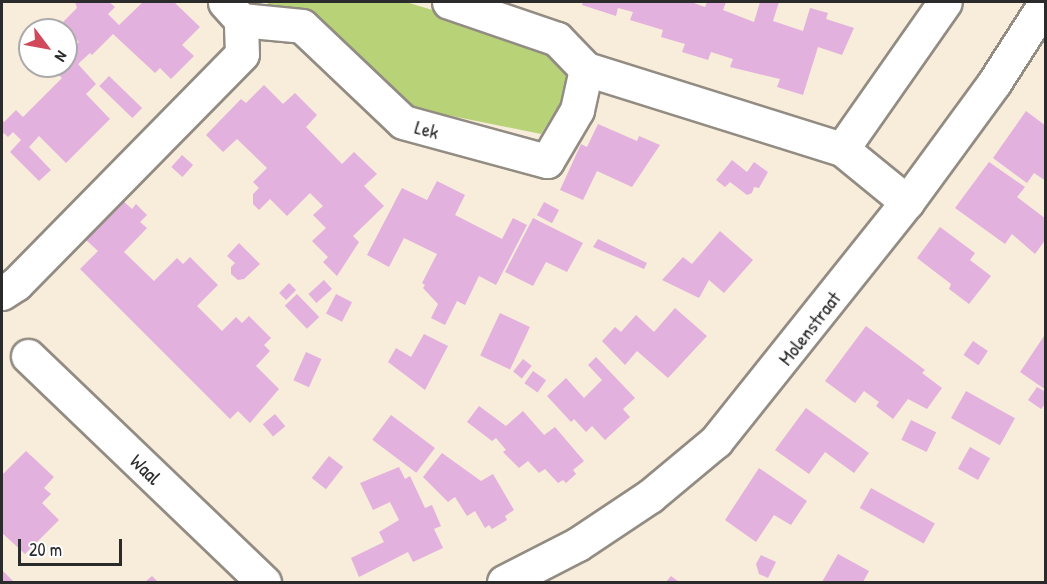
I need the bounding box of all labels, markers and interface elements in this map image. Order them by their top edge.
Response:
north arrow [18,18,78,78]
text: N [50,47,73,66]
street label: Lek [412,114,442,144]
street label: Molenstraat [773,286,845,370]
street label: Waal [126,449,166,489]
scale bar [21,527,124,565]
text: 20 m [29,537,62,562]

